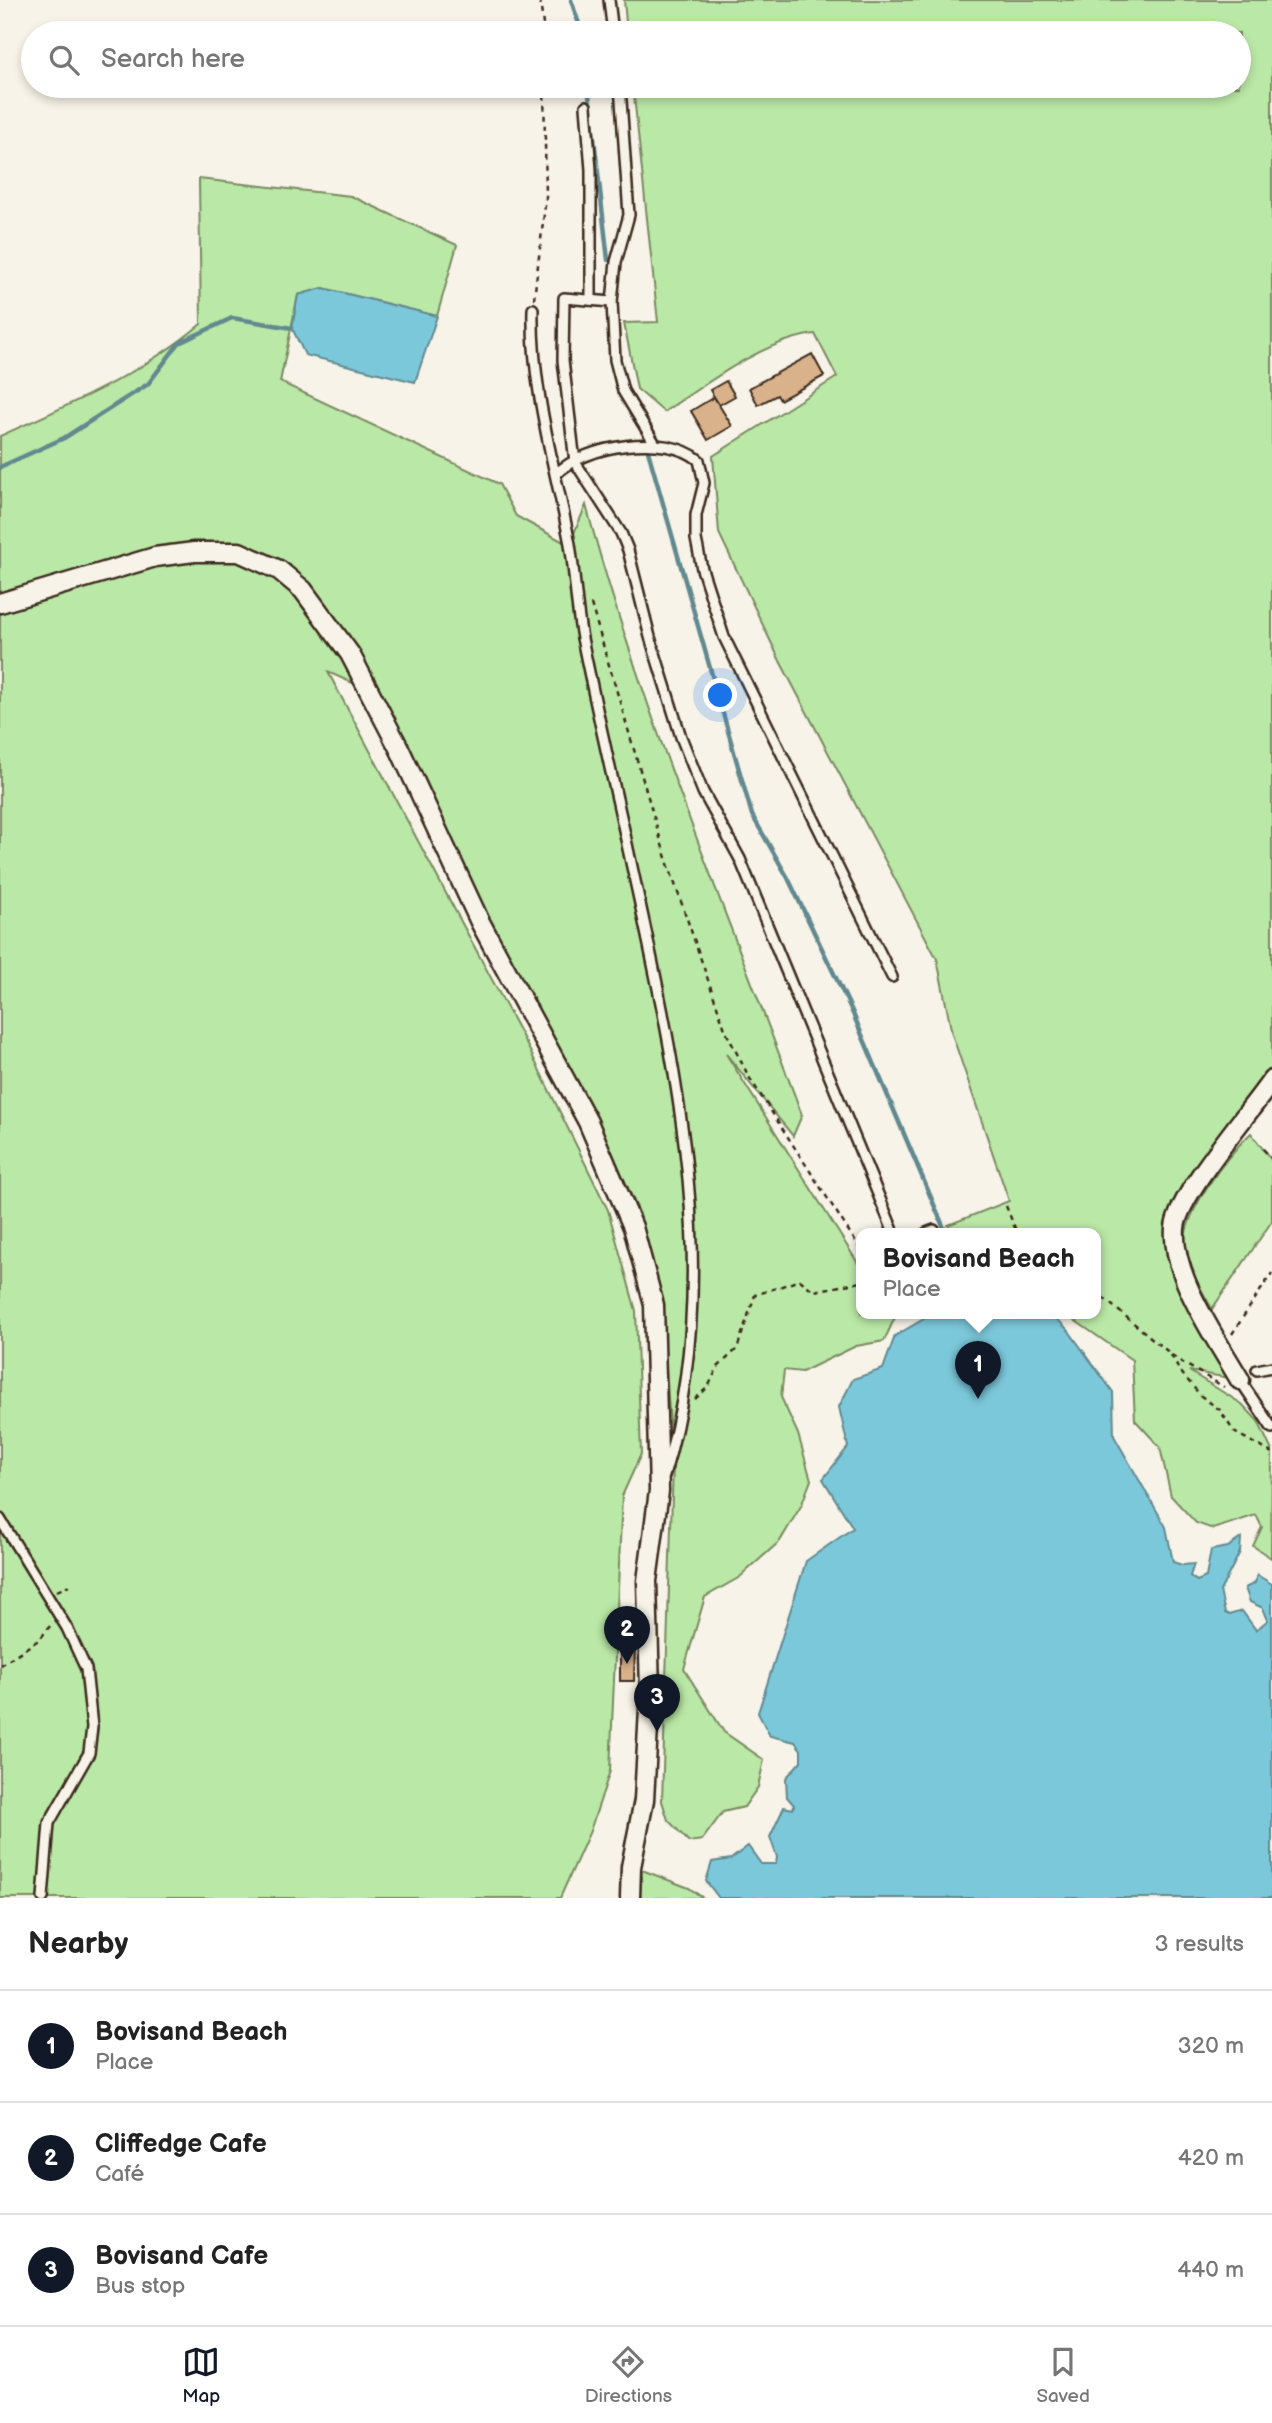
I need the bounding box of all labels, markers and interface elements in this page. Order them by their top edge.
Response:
search box [21,21,1251,98]
icon: search [45,41,83,79]
text: Search here [101,44,245,75]
your location [703,678,737,712]
popup [856,1228,1101,1319]
text: Bovisand Beach [882,1244,1075,1275]
text: Place [882,1275,941,1303]
pin: 1 [955,1341,1001,1399]
pin: 2 [604,1606,650,1664]
pin: 3 [634,1674,680,1732]
text: Nearby [28,1926,128,1962]
text: 3 results [1155,1930,1244,1958]
text: Bovisand Beach [95,2017,288,2048]
text: 1 [46,2032,56,2060]
text: 320 m [1178,2032,1244,2060]
text: Place [95,2048,153,2076]
text: Cliffedge Cafe [95,2129,267,2160]
text: 2 [44,2144,58,2172]
text: 420 m [1178,2144,1244,2172]
text: Café [95,2160,144,2188]
text: Bovisand Cafe [95,2241,268,2272]
text: 3 [44,2256,58,2284]
text: 440 m [1177,2256,1244,2284]
text: Bus stop [95,2272,185,2300]
tab: Map [182,2343,220,2408]
tab: Directions [585,2343,672,2408]
tab: Saved [1036,2343,1090,2408]

